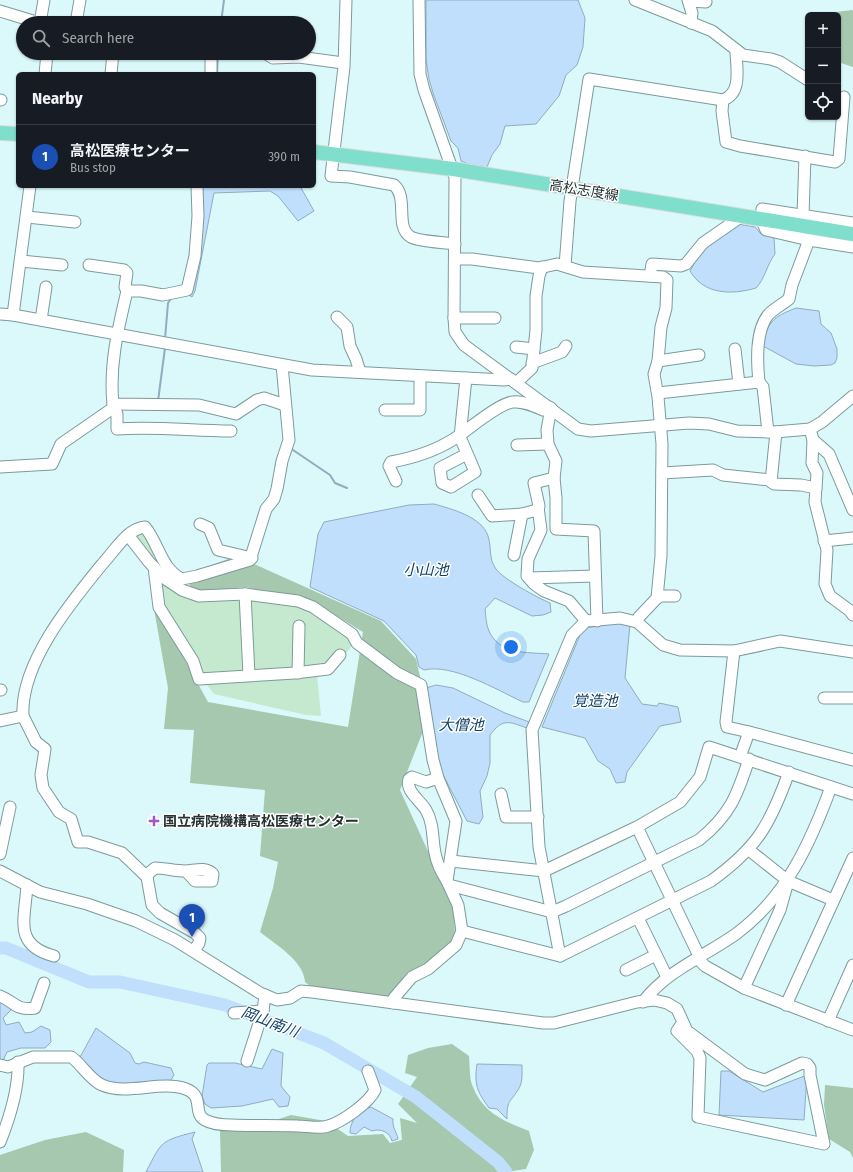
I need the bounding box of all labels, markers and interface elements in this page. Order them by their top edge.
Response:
map controls [805,12,841,120]
button: + [805,12,841,48]
search box [16,16,316,60]
icon: search [30,27,52,49]
text: Search here [62,29,134,47]
button: − [805,48,841,84]
button: locate [805,84,841,120]
text: Nearby [32,88,83,109]
text: 高松医療センター [70,142,190,160]
text: 1 [42,149,48,164]
text: 390 m [268,149,300,164]
text: Bus stop [70,160,116,175]
street label: 高松志度線 [548,177,620,204]
water label: 小山池 [403,561,450,579]
your location [501,637,521,657]
water label: 覚造池 [572,692,619,710]
water label: 大僧池 [438,716,485,734]
place label: 国立病院機構高松医療センター [163,813,359,830]
marker: 国立病院機構高松医療センター [148,815,160,827]
pin: 1 [179,904,205,937]
water label: 岡山南川 [239,1003,303,1042]

